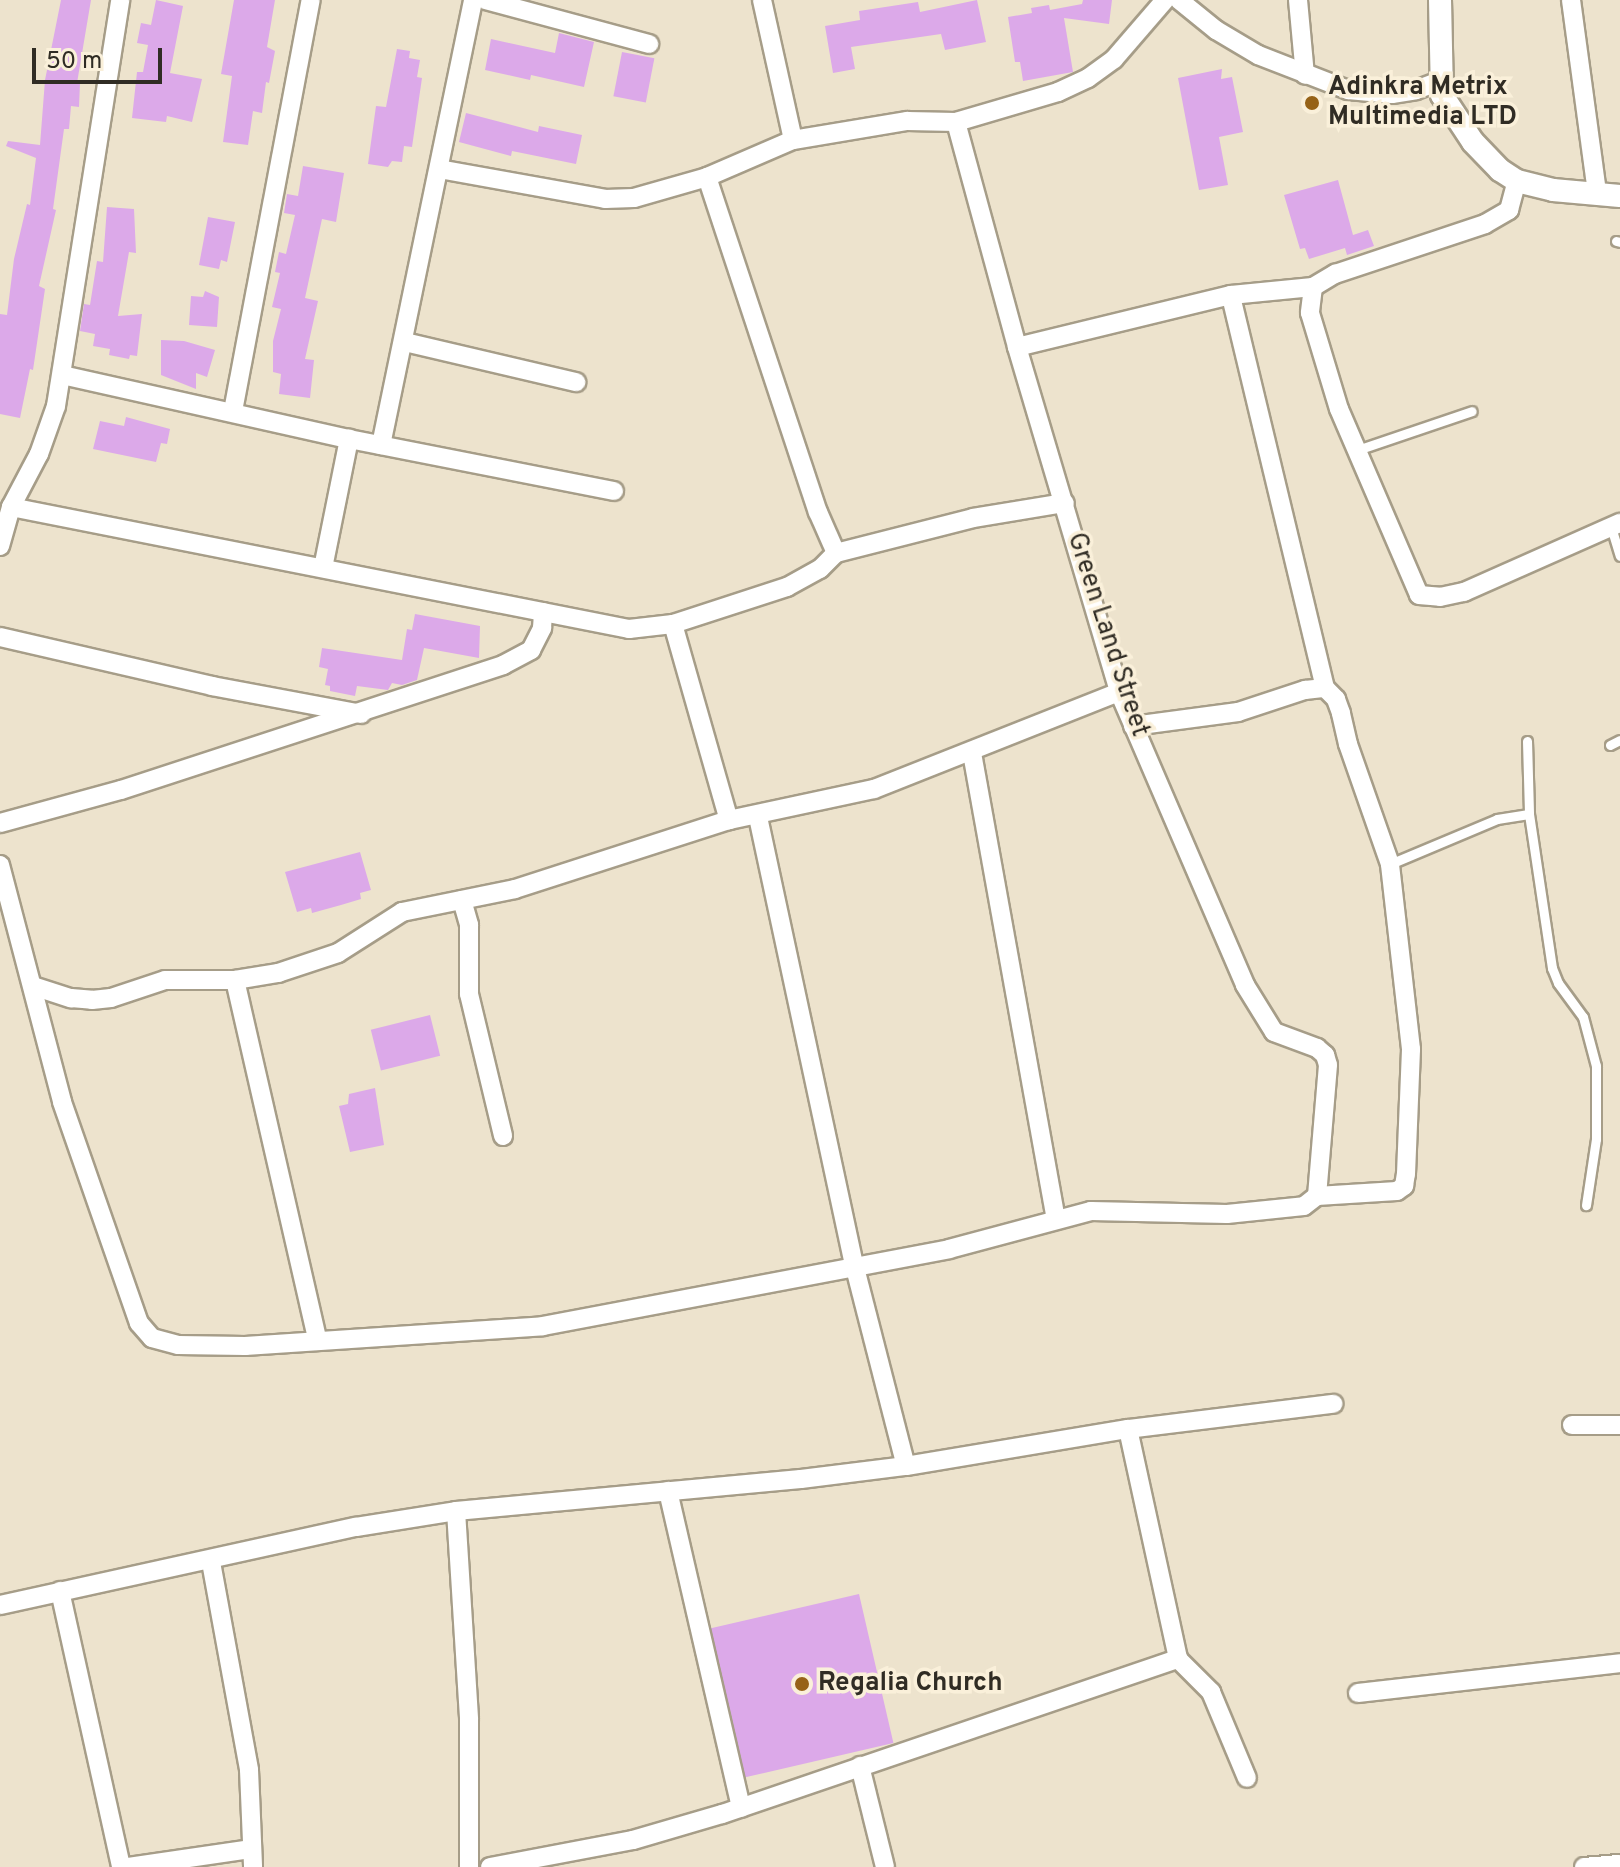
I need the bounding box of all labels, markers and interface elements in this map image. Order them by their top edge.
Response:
scale bar [36,32,166,82]
text: 50 m [46,47,102,77]
place label: Adinkra Metrix Multimedia LTD [1328,72,1517,134]
marker: Adinkra Metrix Multimedia LTD [1303,94,1321,112]
street label: Green Land Street [1059,529,1155,741]
place label: Regalia Church [818,1668,1003,1700]
marker: Regalia Church [793,1675,811,1693]

